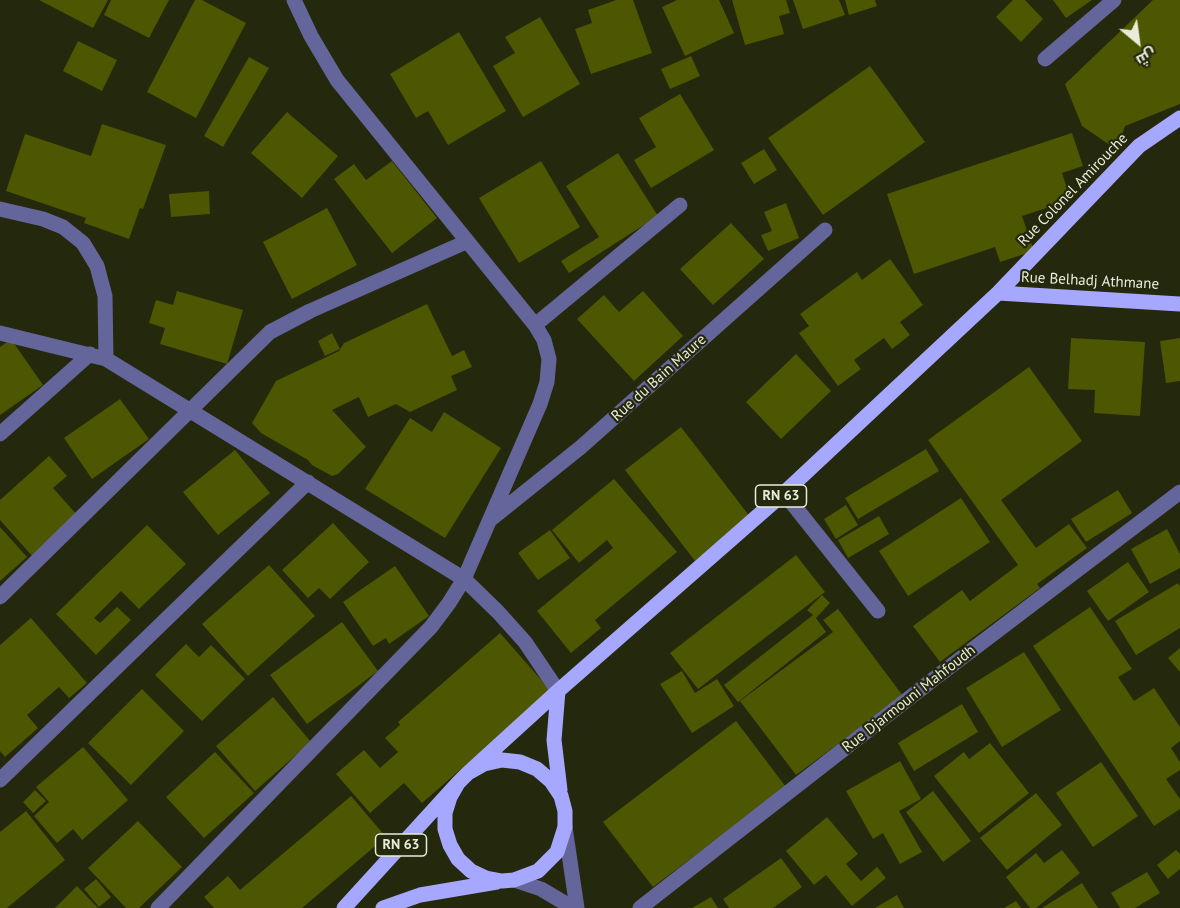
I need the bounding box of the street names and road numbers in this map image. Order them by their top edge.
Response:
street label: Rue Colonel Amirouche [1014,130,1132,250]
street label: Rue Belhadj Athmane [1020,268,1160,294]
street label: Rue du Bain Maure [608,331,710,425]
road number: RN 63 [756,485,806,507]
street label: Rue Djarmouni Mahfoudh [839,641,979,757]
road number: RN 63 [376,834,426,856]

